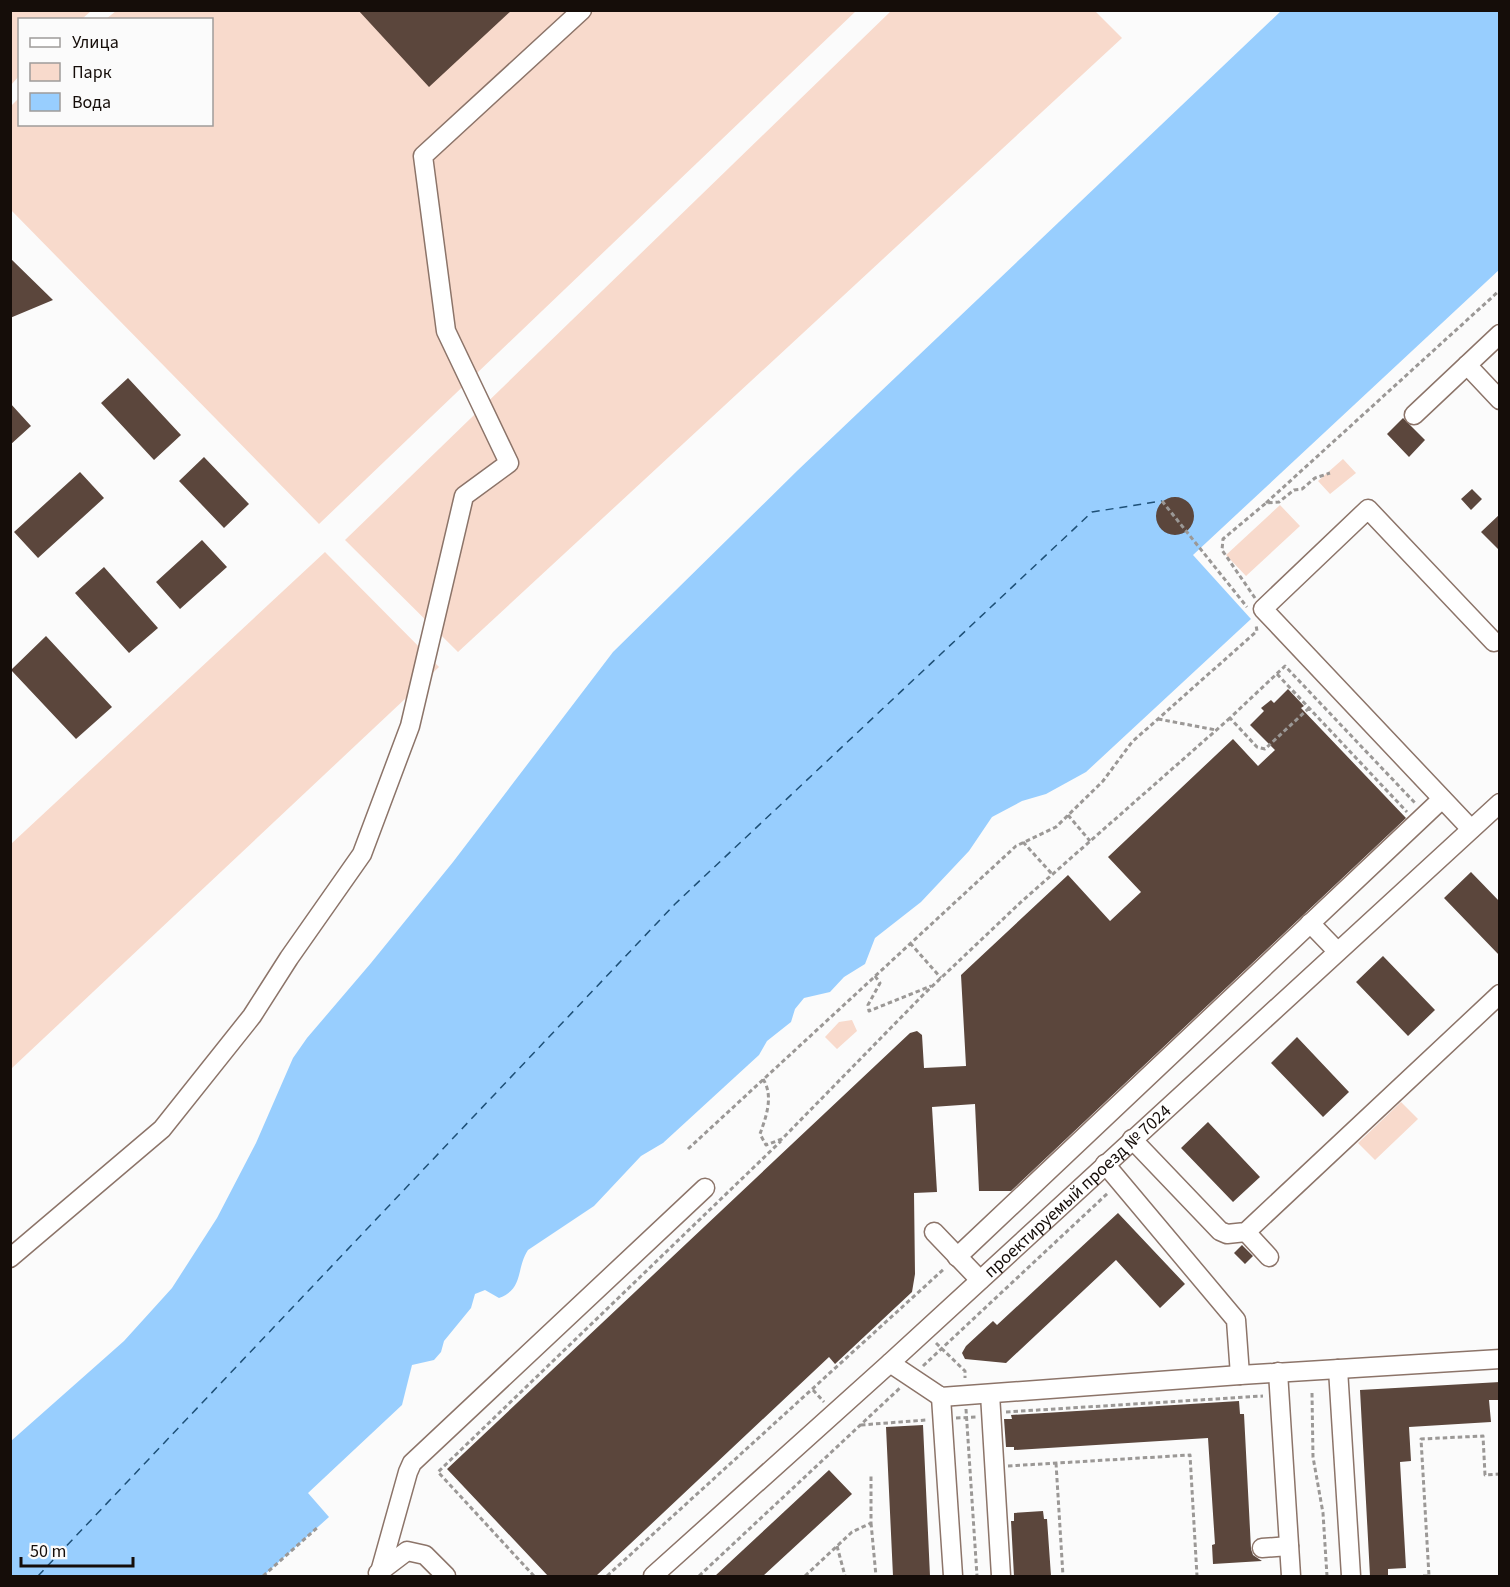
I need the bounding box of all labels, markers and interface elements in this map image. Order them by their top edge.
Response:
legend [18,18,213,126]
text: Улица [72,30,119,55]
text: Парк [72,60,112,85]
text: Вода [72,90,111,115]
street label: проектируемый проезд № 7024 [978,1099,1176,1283]
scale bar [21,1530,134,1568]
text: 50 m [30,1539,66,1564]

